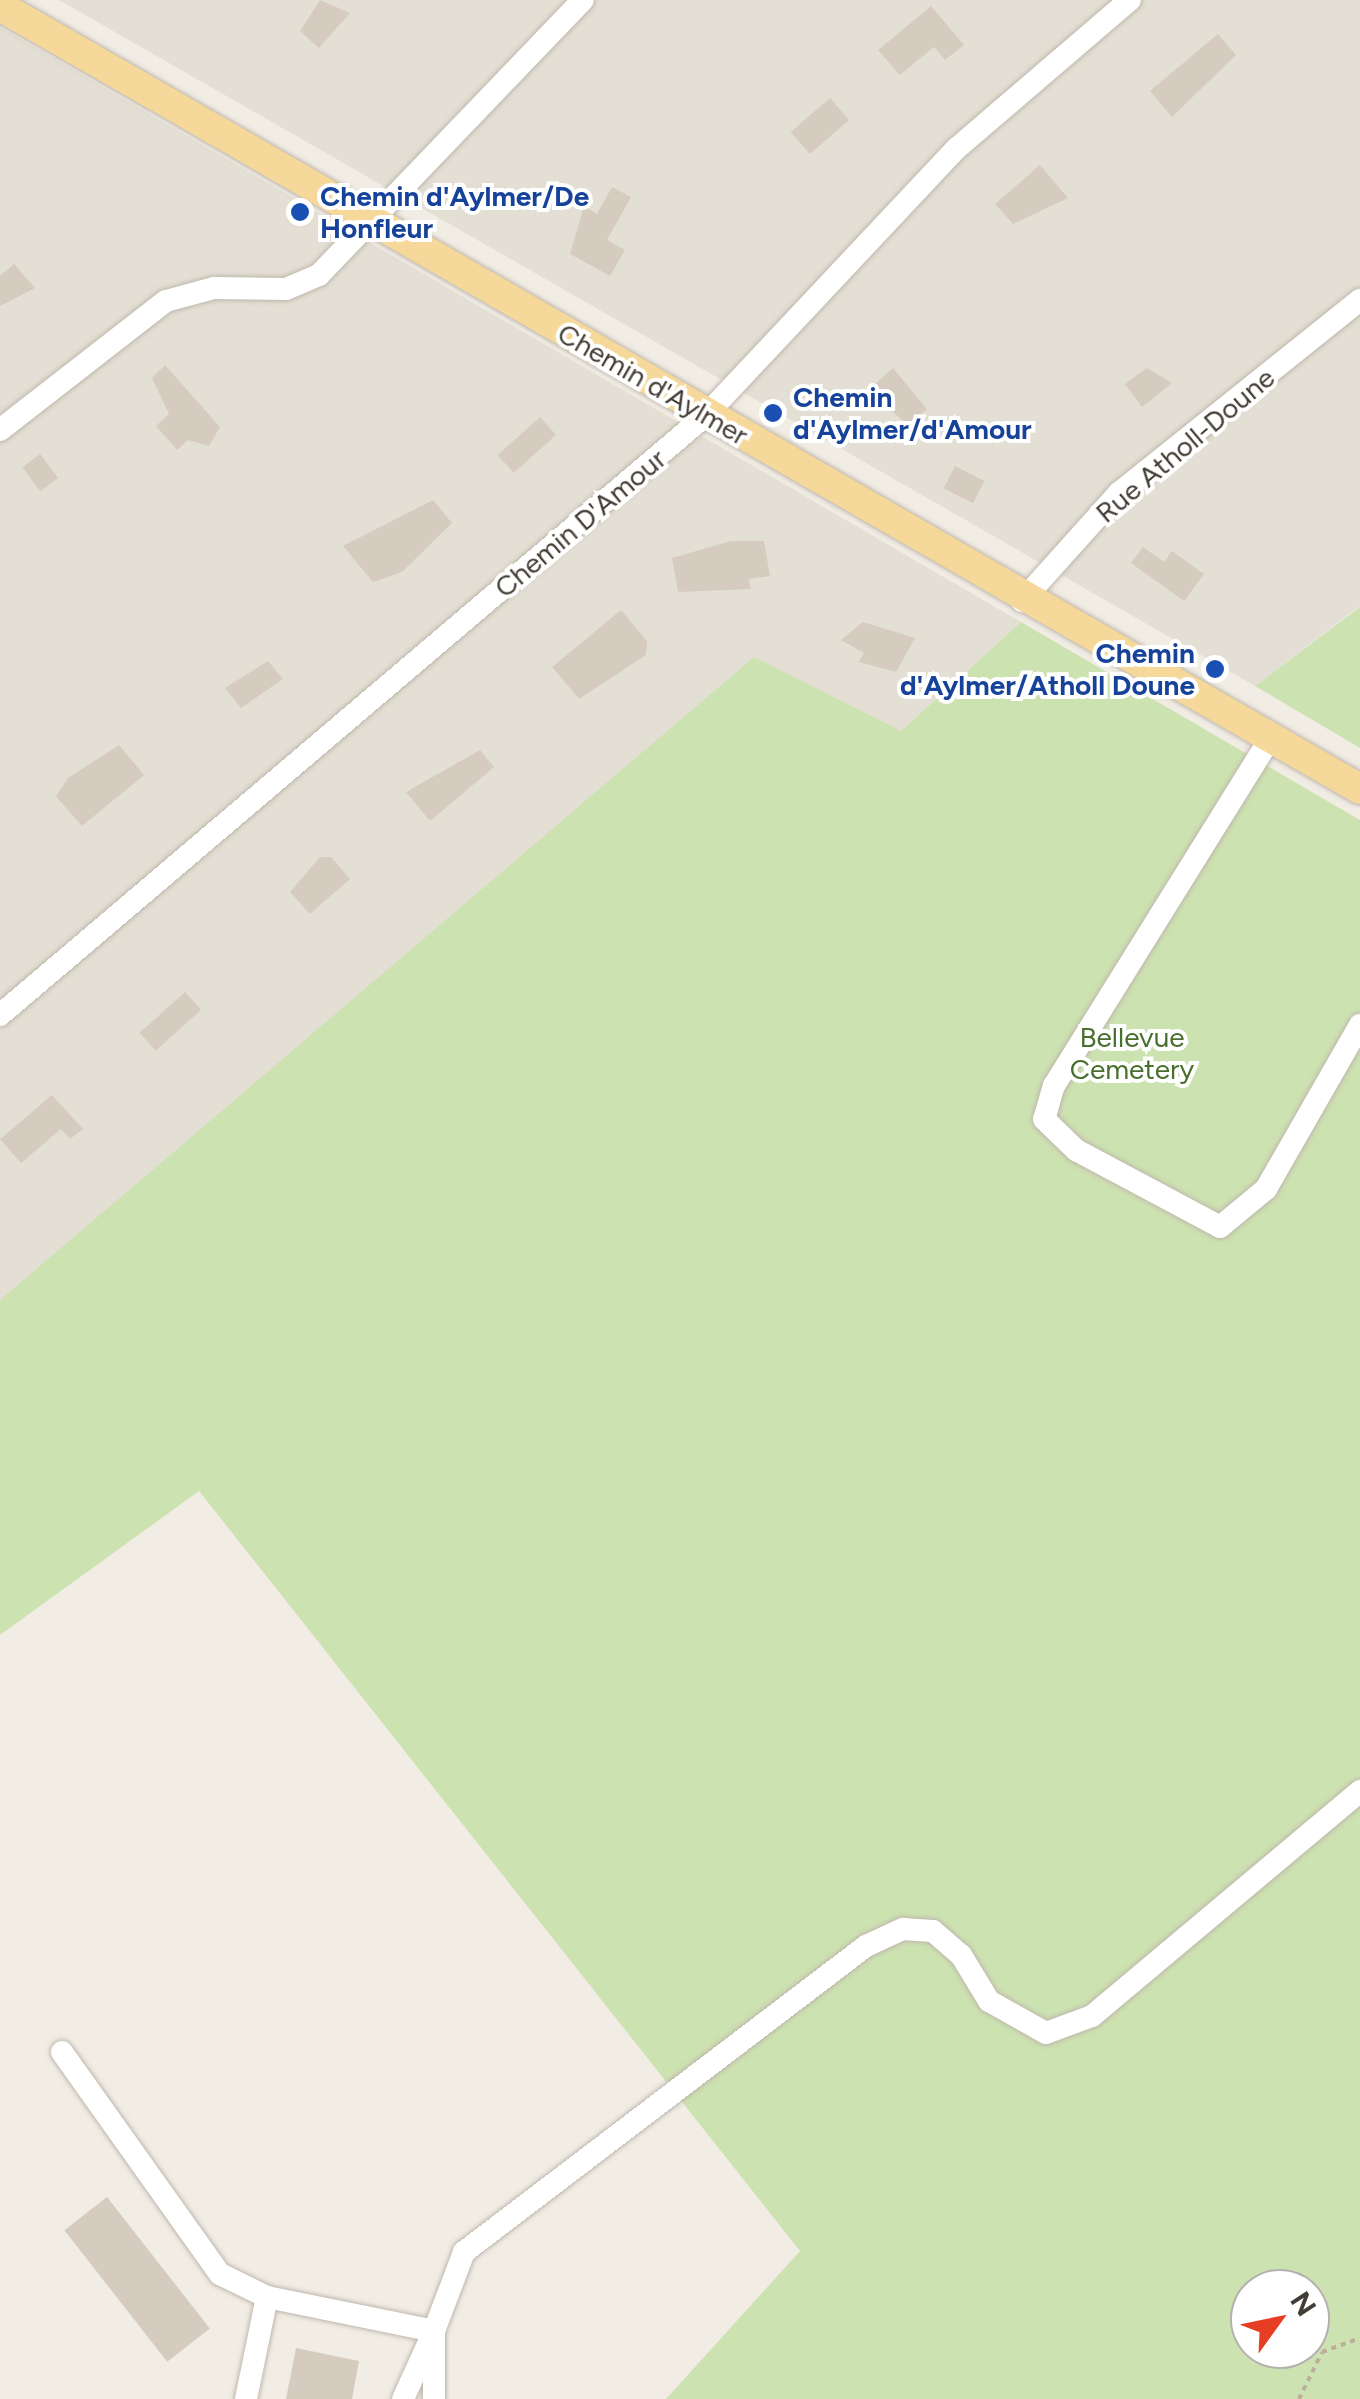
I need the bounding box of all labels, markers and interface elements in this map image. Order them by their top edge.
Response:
place label: Chemin d'Aylmer/De Honfleur [320,179,589,245]
marker: Chemin d'Aylmer/De Honfleur [289,201,311,223]
street label: Chemin d'Aylmer [552,316,754,452]
street label: Rue Atholl-Doune [1089,361,1281,529]
place label: Chemin d'Aylmer/d'Amour [793,380,1032,446]
marker: Chemin d'Aylmer/d'Amour [762,402,784,424]
street label: Chemin D'Amour [488,442,672,604]
place label: Chemin d'Aylmer/Atholl Doune [900,636,1195,702]
marker: Chemin d'Aylmer/Atholl Doune [1204,658,1226,680]
park label: Bellevue Cemetery [1070,1020,1194,1086]
north arrow [1230,2269,1330,2369]
text: N [1283,2285,1324,2322]

